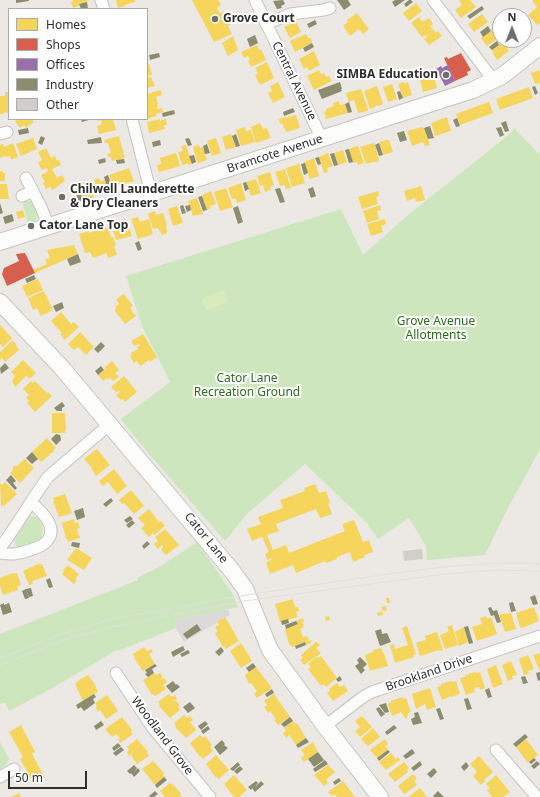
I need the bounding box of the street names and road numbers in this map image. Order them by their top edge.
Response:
street label: Central Avenue [269,39,319,123]
street label: Bramcote Avenue [225,132,325,176]
street label: Cator Lane [181,510,231,566]
street label: Brookland Drive [384,651,474,695]
street label: Woodland Grove [128,694,196,778]

